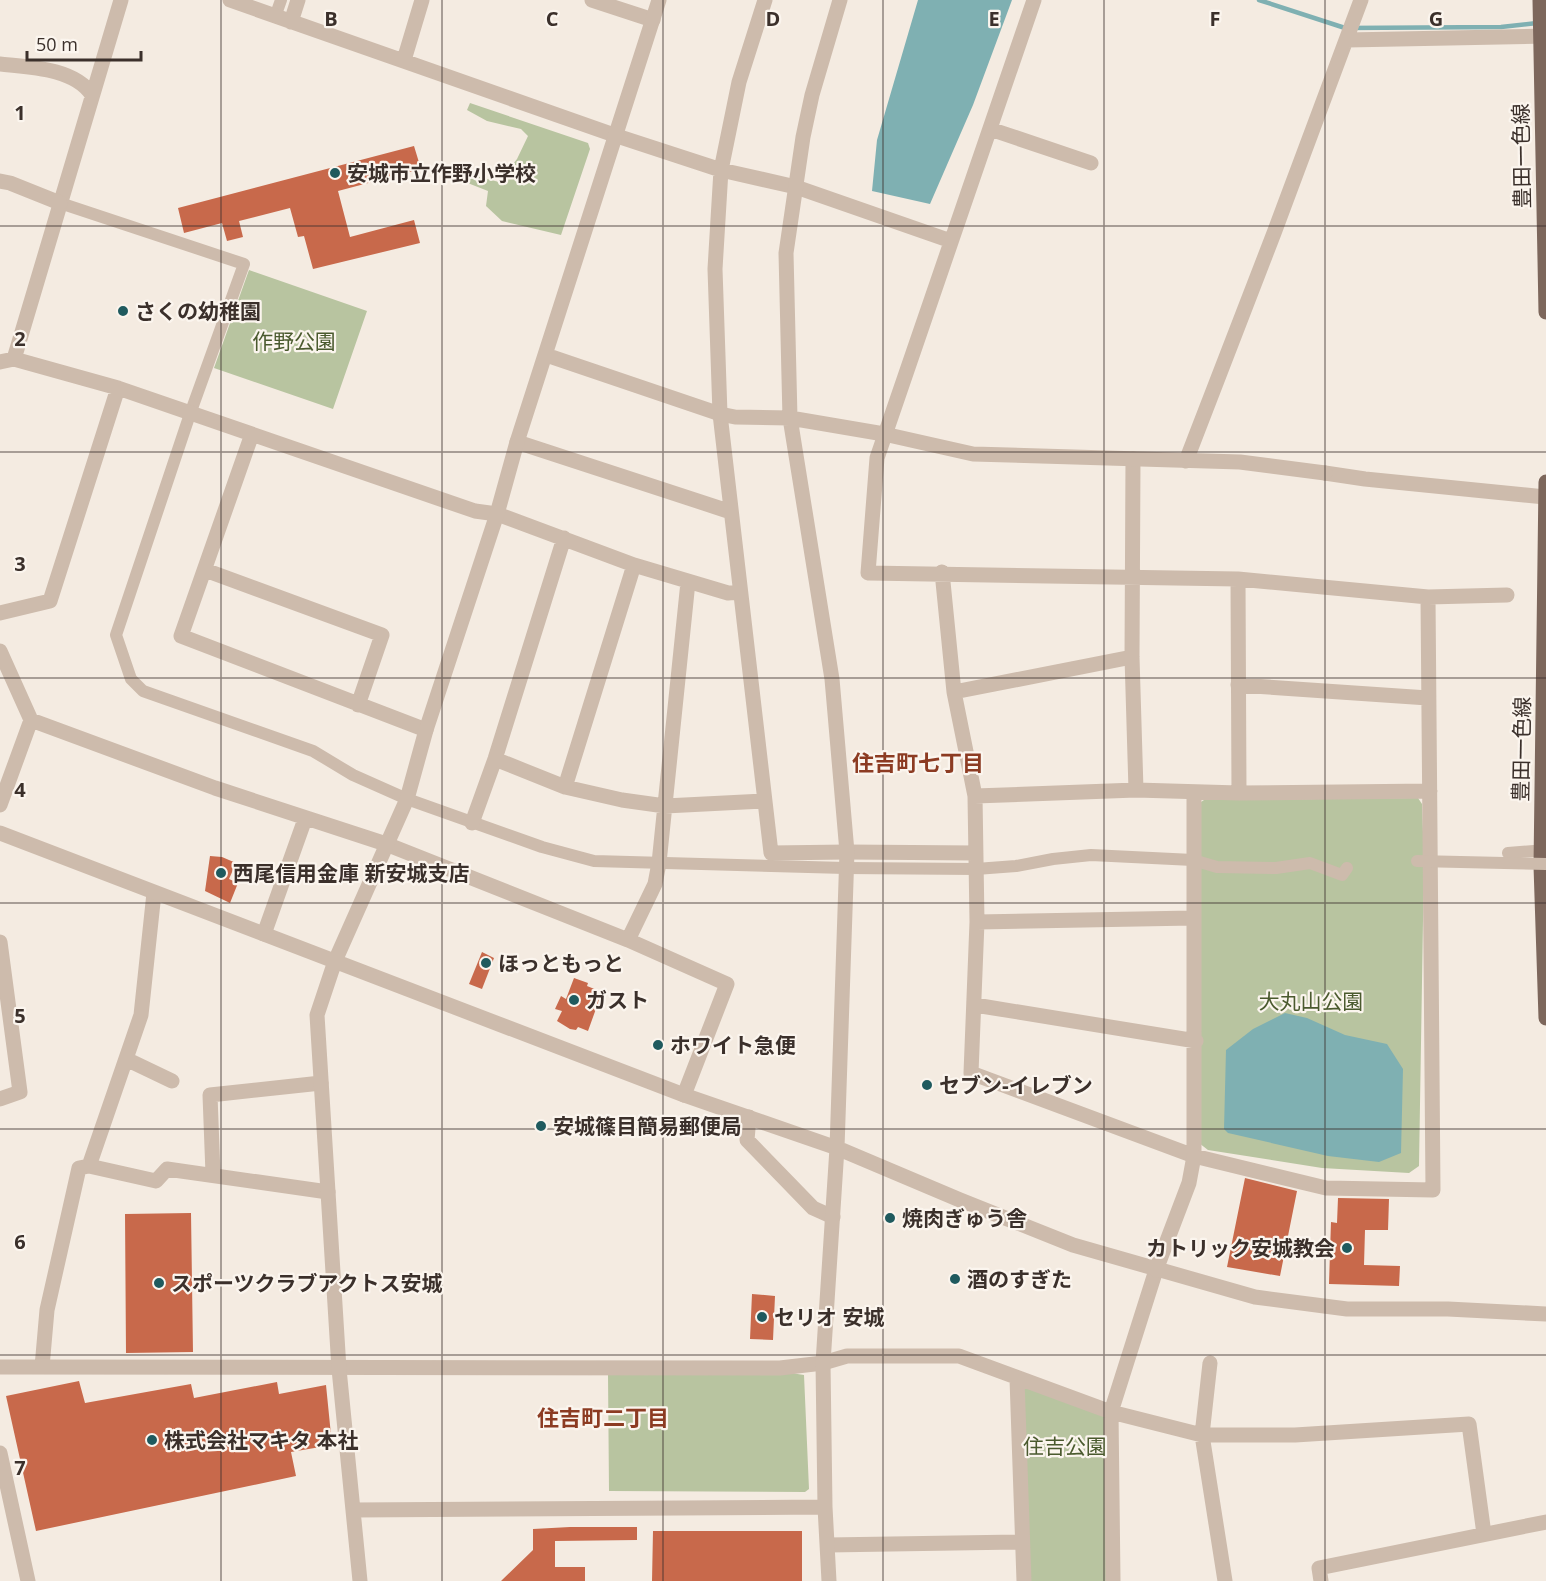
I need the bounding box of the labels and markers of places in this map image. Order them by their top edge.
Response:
place label: 安城市立作野小学校 [347,159,536,187]
marker: 安城市立作野小学校 [328,166,342,180]
place label: さくの幼稚園 [135,297,261,325]
marker: さくの幼稚園 [116,304,130,318]
place label: 西尾信用金庫 新安城支店 [233,859,469,887]
marker: 西尾信用金庫 新安城支店 [214,866,228,880]
place label: ほっともっと [498,949,624,977]
marker: ほっともっと [479,956,493,970]
place label: ガスト [586,986,649,1014]
marker: ガスト [567,993,581,1007]
place label: ホワイト急便 [670,1031,796,1059]
marker: ホワイト急便 [651,1038,665,1052]
place label: セブン-イレブン [939,1071,1093,1099]
marker: セブン-イレブン [920,1078,934,1092]
place label: 安城篠目簡易郵便局 [553,1112,742,1140]
marker: 安城篠目簡易郵便局 [534,1119,548,1133]
place label: 焼肉ぎゅう舎 [902,1204,1027,1232]
marker: 焼肉ぎゅう舎 [883,1211,897,1225]
place label: カトリック安城教会 [1146,1234,1335,1262]
marker: カトリック安城教会 [1340,1241,1354,1255]
place label: 酒のすぎた [967,1265,1072,1293]
place label: スポーツクラブアクトス安城 [171,1269,443,1297]
marker: 酒のすぎた [948,1272,962,1286]
marker: スポーツクラブアクトス安城 [152,1276,166,1290]
place label: セリオ 安城 [774,1303,884,1331]
marker: セリオ 安城 [755,1310,769,1324]
place label: 株式会社マキタ 本社 [164,1426,358,1454]
marker: 株式会社マキタ 本社 [145,1433,159,1447]

